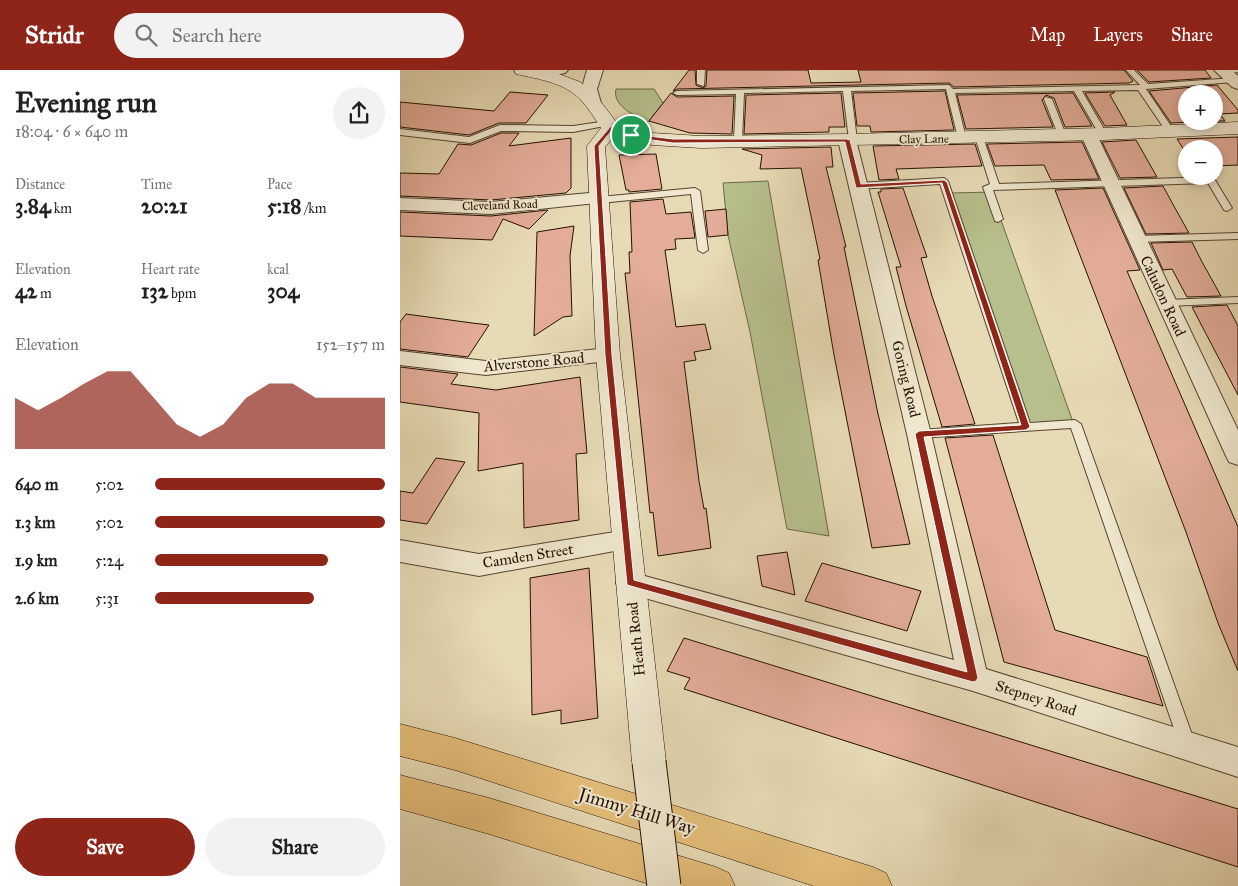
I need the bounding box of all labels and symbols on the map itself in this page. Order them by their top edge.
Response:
pin [610,114,652,156]
street label: Clay Lane [899,132,949,146]
street label: Cleveland Road [462,197,538,213]
street label: Caludon Road [1136,253,1190,340]
street label: Goring Road [888,339,924,420]
street label: Alverstone Road [482,349,585,375]
street label: Camden Street [481,540,575,572]
street label: Heath Road [623,601,649,677]
street label: Stepney Road [993,676,1079,720]
street label: Jimmy Hill Way [574,782,698,840]

